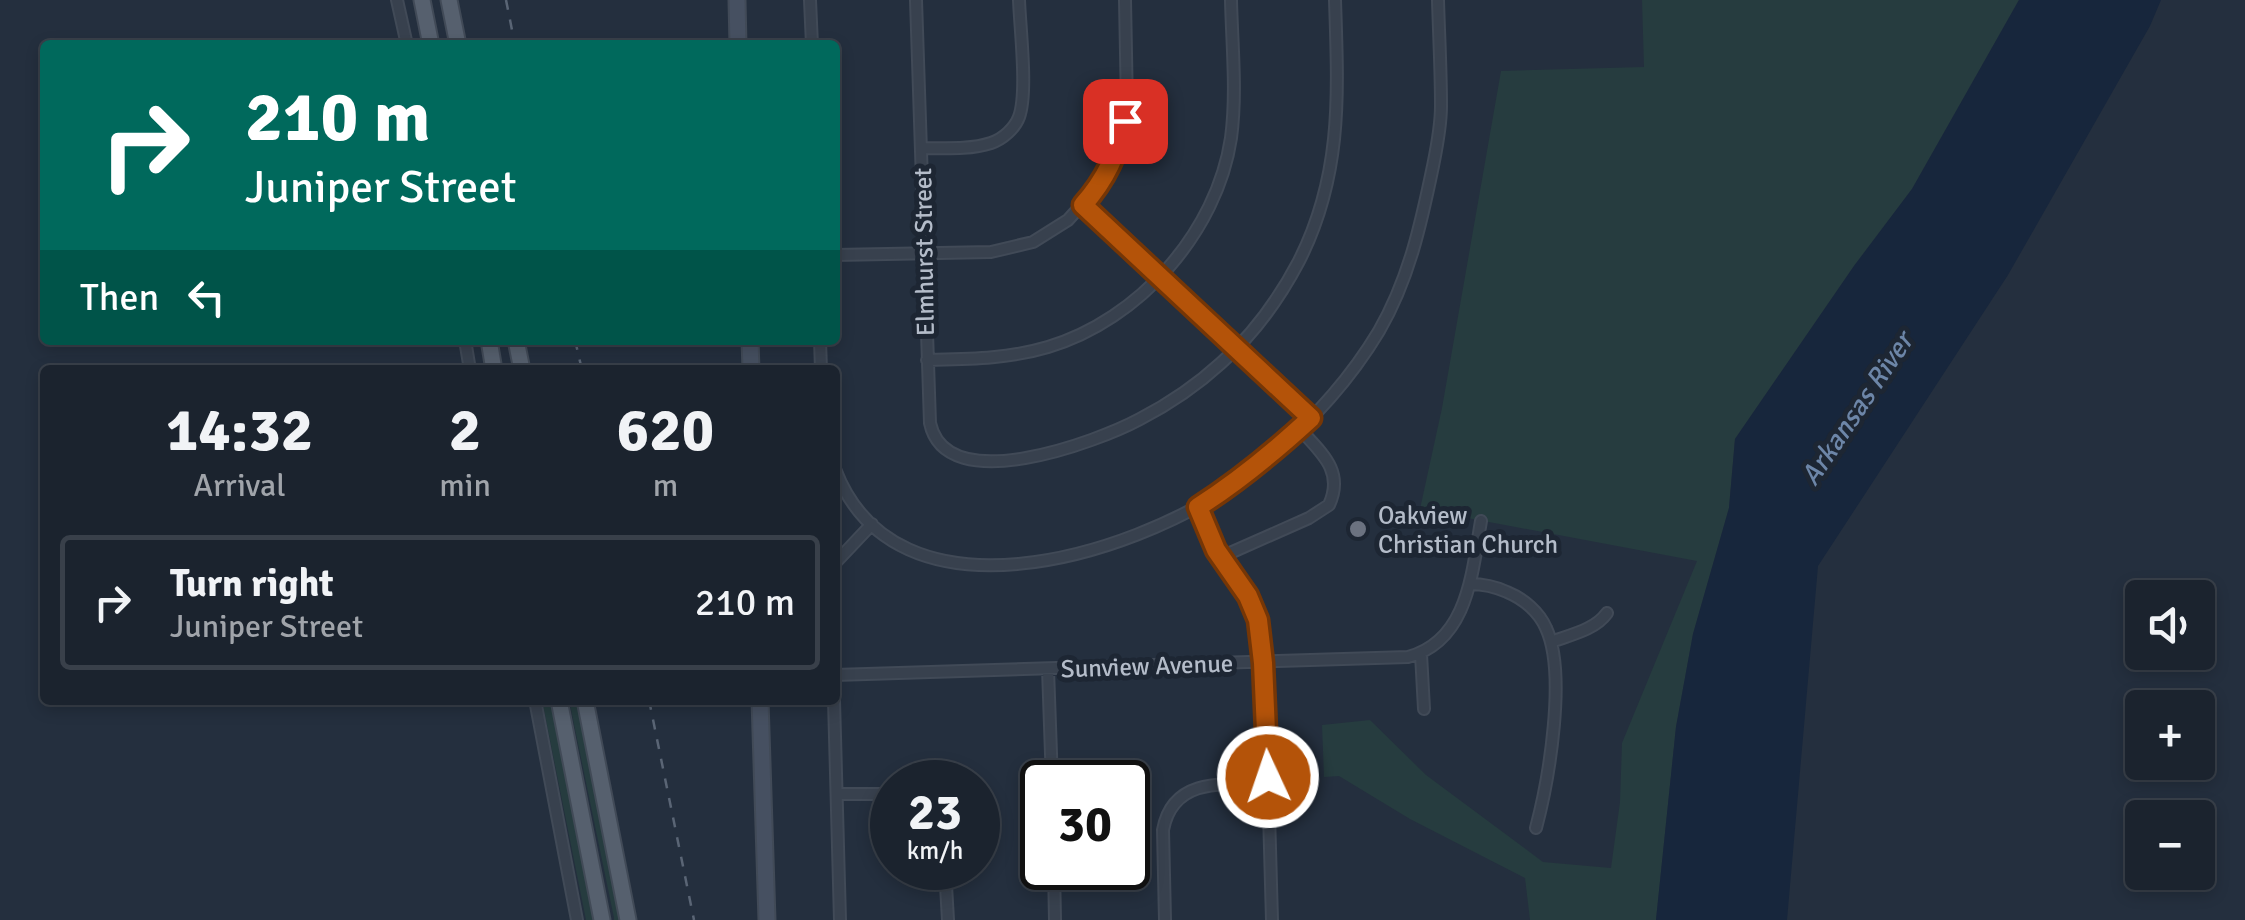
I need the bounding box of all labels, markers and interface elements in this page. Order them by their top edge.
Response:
text: 210 m [245,74,430,160]
pin [1083,79,1168,164]
icon: right [80,80,210,210]
icon: arrive [1098,94,1153,149]
text: Juniper Street [245,160,517,215]
street label: Elmhurst Street [907,167,941,336]
icon: left [179,270,234,325]
text: Then [80,274,159,321]
water label: Arkansas River [1794,323,1923,492]
text: 14:32 [166,394,313,468]
text: 2 [449,394,481,468]
text: 620 [617,394,714,468]
text: Arrival [194,466,286,505]
text: min [439,466,491,505]
text: m [653,466,678,505]
place label: Oakview Christian Church [1378,500,1558,560]
marker: Oakview Christian Church [1347,518,1369,540]
text: Turn right [170,560,334,607]
icon: right [85,575,140,630]
text: 210 m [695,579,795,626]
map controls [2125,580,2215,890]
button: sound [2125,580,2215,670]
text: Juniper Street [170,607,363,646]
street label: Sunview Avenue [1060,647,1234,685]
button: + [2125,690,2215,780]
position arrow [1216,725,1320,829]
speed limit sign: 30 [1020,760,1150,890]
text: 23 [908,782,962,844]
button: − [2125,800,2215,890]
text: km/h [907,835,963,866]

